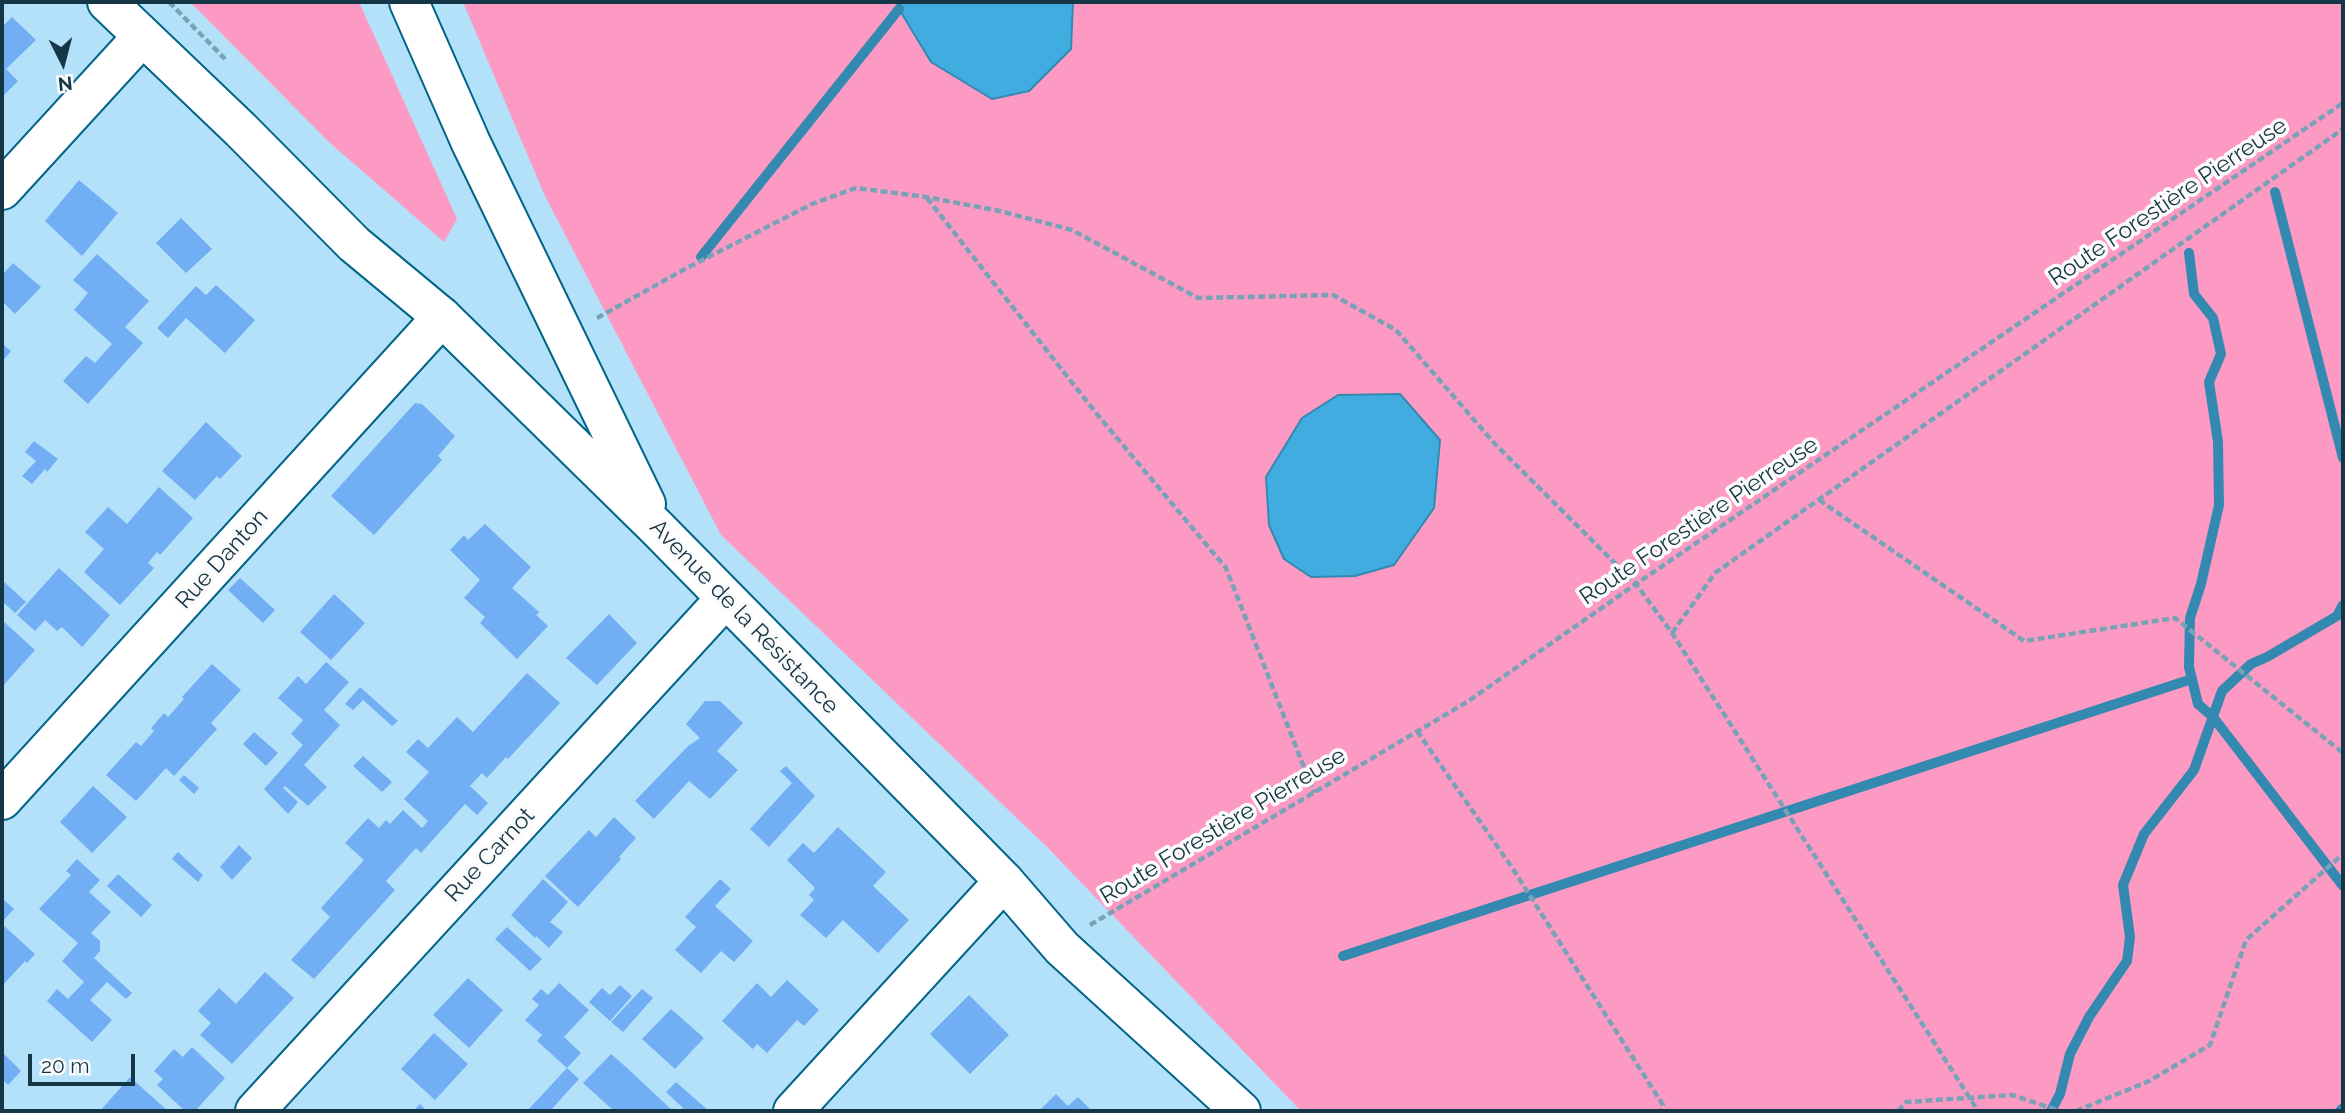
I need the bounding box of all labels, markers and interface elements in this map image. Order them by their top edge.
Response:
north arrow [28,28,98,98]
text: N [57,72,74,96]
street label: Route Forestière Pierreuse [2044,112,2292,292]
street label: Route Forestière Pierreuse [1575,431,1823,611]
street label: Rue Danton [170,503,274,615]
street label: Avenue de la Résistance [644,514,844,720]
street label: Route Forestière Pierreuse [1095,742,1351,910]
street label: Rue Carnot [439,802,541,908]
scale bar [32,1040,138,1084]
text: 20 m [41,1053,89,1078]

